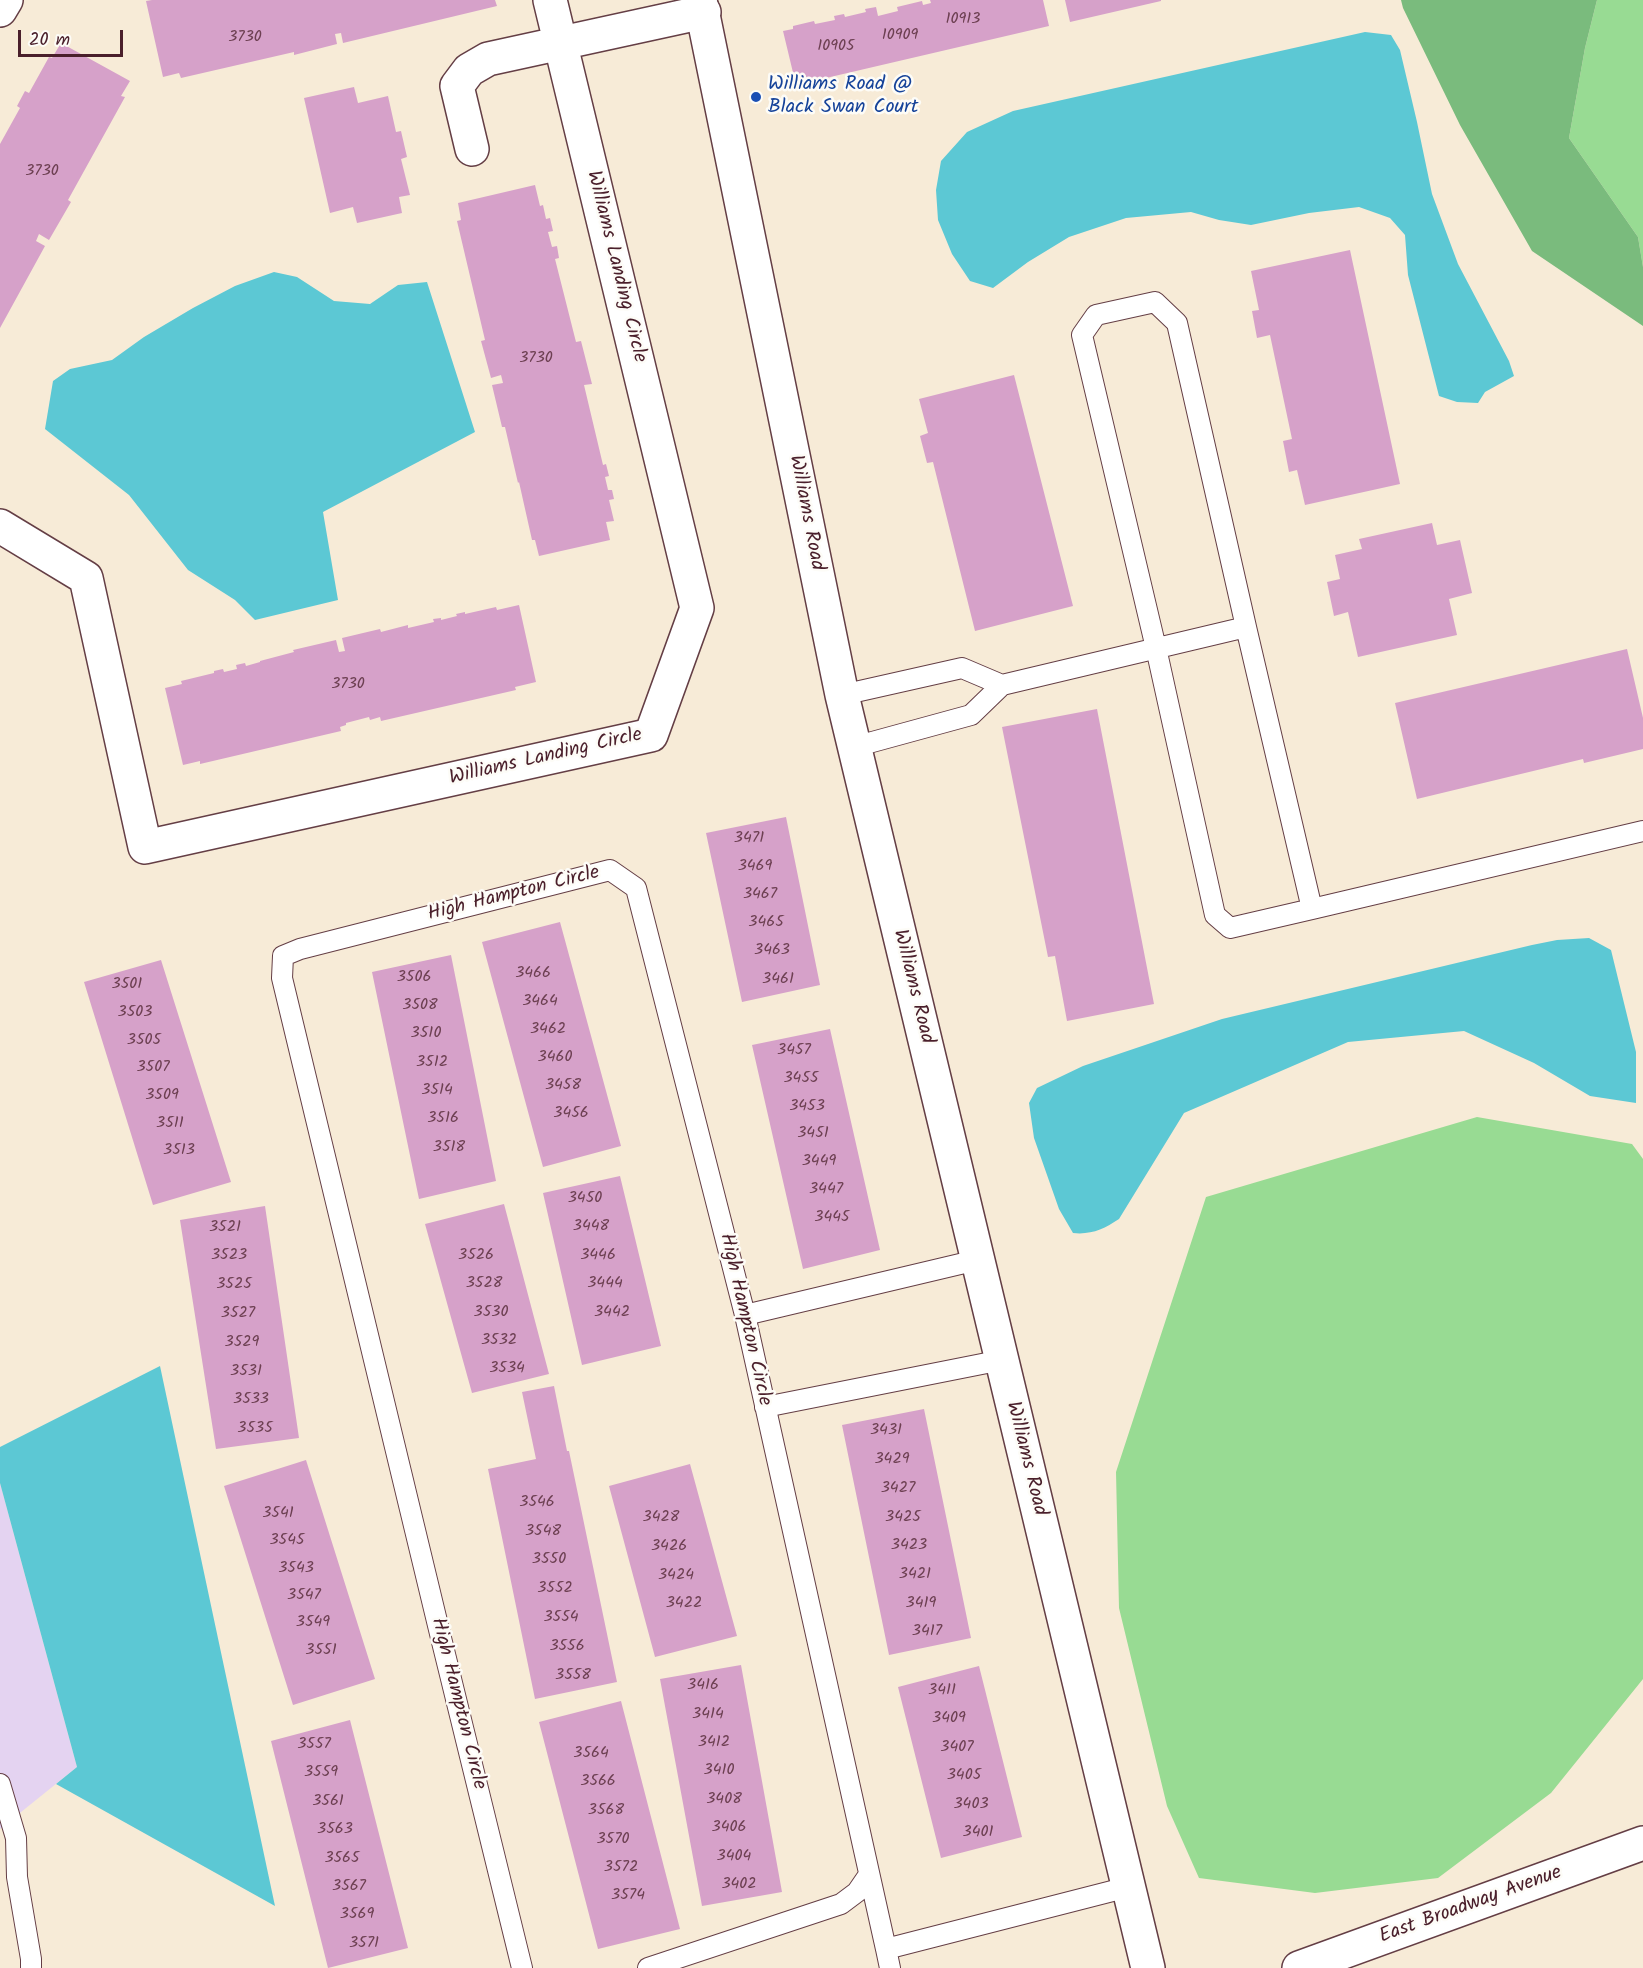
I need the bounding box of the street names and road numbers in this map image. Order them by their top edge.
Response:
street label: Williams Landing Circle [580,169,650,365]
street label: Williams Road [782,453,828,573]
street label: Williams Landing Circle [447,724,645,792]
street label: High Hampton Circle [426,862,602,928]
street label: Williams Road [886,927,938,1047]
street label: High Hampton Circle [712,1231,776,1409]
street label: Williams Road [999,1399,1051,1519]
street label: High Hampton Circle [424,1616,490,1792]
street label: East Broadway Avenue [1377,1862,1565,1950]

